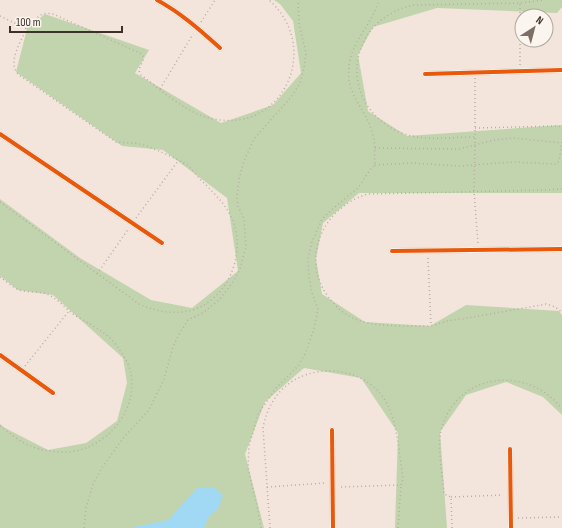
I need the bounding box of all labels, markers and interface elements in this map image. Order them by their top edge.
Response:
scale bar [10,8,122,34]
north arrow [514,8,554,48]
text: N [533,13,546,27]
text: 100 m [16,15,41,30]

